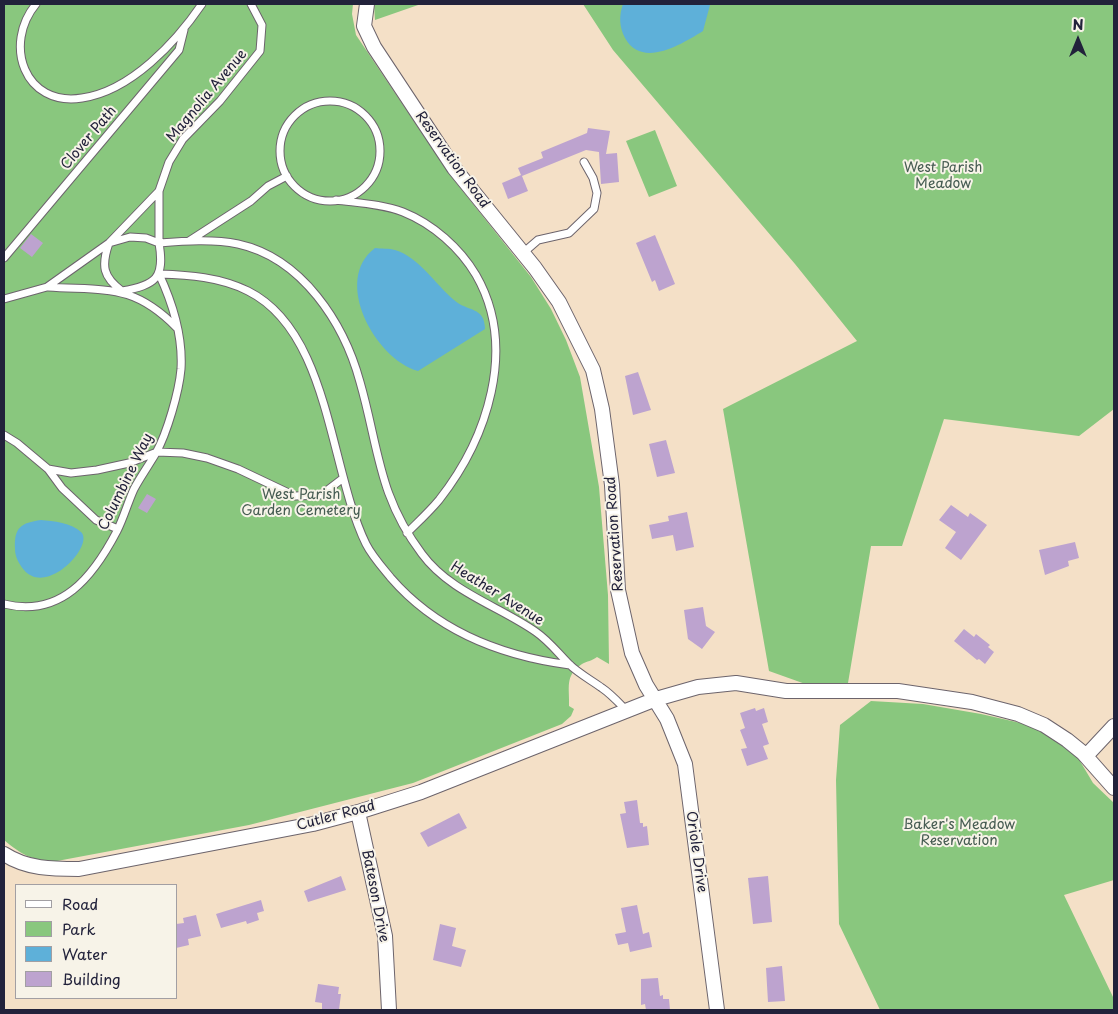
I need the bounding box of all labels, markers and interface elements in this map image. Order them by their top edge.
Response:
text: N [1072,14,1084,35]
north arrow [1053,15,1103,65]
street label: Magnolia Avenue [163,46,251,146]
street label: Clover Path [58,103,120,173]
street label: Reservation Road [411,108,493,212]
park label: West Parish Meadow [904,160,982,192]
street label: Columbine Way [95,431,157,533]
street label: Reservation Road [603,476,627,592]
park label: West Parish Garden Cemetery [241,487,361,520]
street label: Heather Avenue [447,559,547,629]
street label: Cutler Road [295,797,377,835]
street label: Oriole Drive [682,810,710,894]
park label: Baker's Meadow Reservation [903,817,1015,850]
street label: Bateson Drive [358,848,392,944]
legend [15,884,178,999]
text: Road [62,892,98,915]
text: Park [62,917,96,940]
text: Water [62,942,107,965]
text: Building [62,967,121,990]

